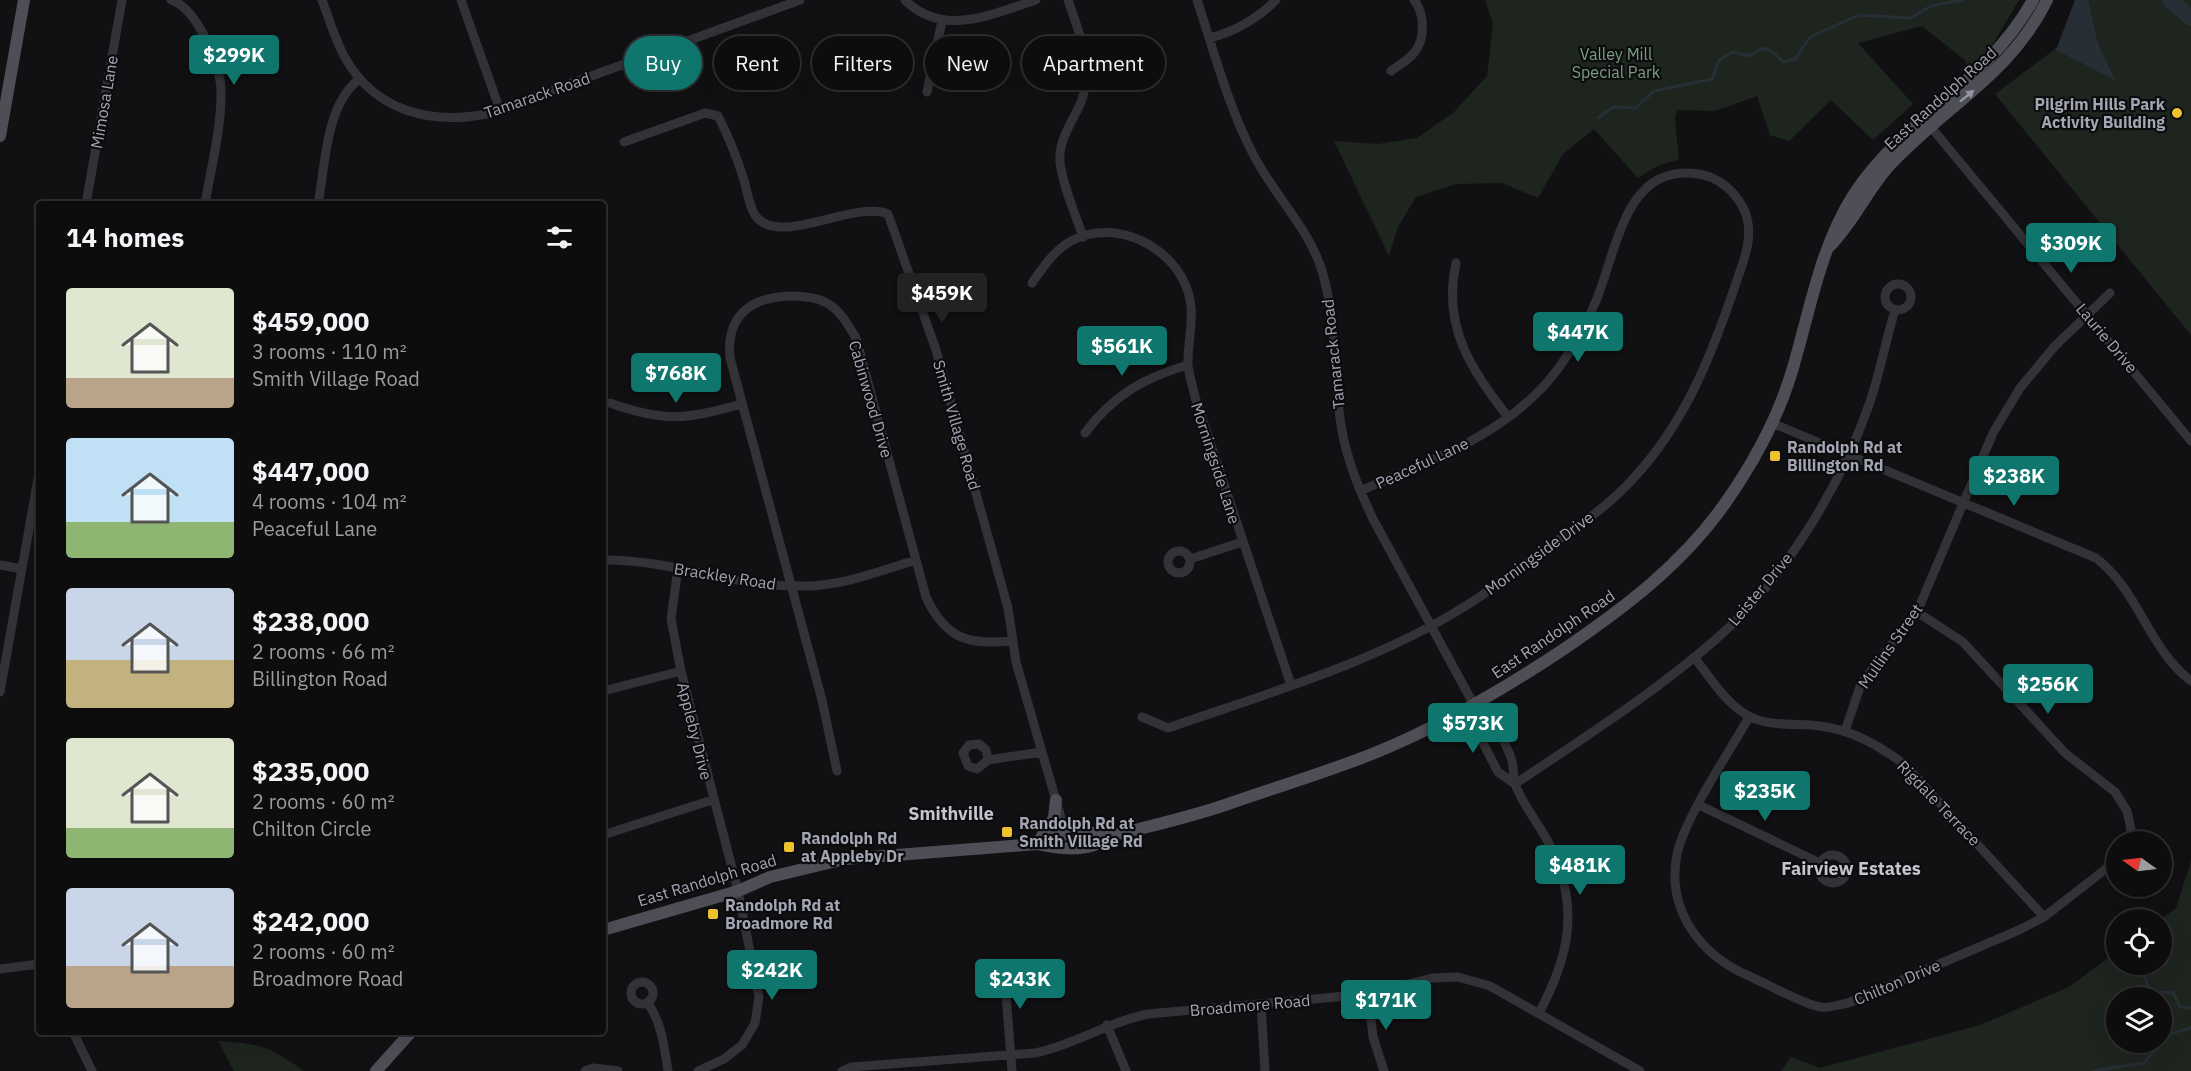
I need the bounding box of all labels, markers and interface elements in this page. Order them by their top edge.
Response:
pin: $299K [192,35,276,86]
chip: Buy [624,36,702,90]
chip: Rent [714,36,800,90]
chip: Filters [812,36,913,90]
chip: New [925,36,1010,90]
chip: Apartment [1022,36,1165,90]
text: $299K [203,41,265,68]
street label: East Randolph Road [1880,42,2000,154]
park label: Valley Mill Special Park [1572,44,1661,82]
street label: Mimosa Lane [86,54,122,150]
street label: Tamarack Road [482,68,592,122]
one-way arrow [1959,90,1975,103]
place label: Pilgrim Hills Park Activity Building [2035,94,2166,132]
marker: Pilgrim Hills Park Activity Building [2170,106,2184,120]
text: 14 homes [66,220,184,254]
icon: filters [543,221,576,254]
pin: $309K [2029,223,2113,274]
text: $309K [2040,229,2102,256]
pin: $459K [900,273,984,324]
text: $459K [911,279,973,306]
street label: Tamarack Road [1317,298,1349,410]
street label: Laurie Drive [2072,299,2142,377]
text: $459,000 [252,304,369,338]
icon: home [114,312,186,384]
pin: $447K [1536,312,1620,363]
text: $447K [1547,318,1609,345]
pin: $561K [1080,326,1164,377]
text: $561K [1091,332,1153,359]
text: 3 rooms · 110 m² [252,338,407,365]
street label: Cabinwood Drive [845,338,897,460]
pin: $768K [634,353,718,404]
street label: Smith Village Road [929,358,985,492]
text: $768K [645,359,707,386]
text: Smith Village Road [252,365,420,392]
street label: Morningside Lane [1187,400,1245,526]
street label: Peaceful Lane [1372,433,1472,493]
place label: Randolph Rd at Billington Rd [1787,437,1902,475]
marker: Randolph Rd at Billington Rd [1768,449,1782,463]
text: $447,000 [252,454,369,488]
pin: $238K [1972,456,2056,507]
icon: home [114,462,186,534]
text: $238K [1983,462,2045,489]
text: 4 rooms · 104 m² [252,488,407,515]
street label: Morningside Drive [1481,507,1597,599]
text: Peaceful Lane [252,515,377,542]
street label: Leister Drive [1724,548,1797,630]
street label: Brackley Road [673,558,777,594]
street label: East Randolph Road [1488,585,1618,683]
street label: Mullins Street [1853,600,1927,692]
text: $238,000 [252,604,369,638]
icon: home [114,612,186,684]
text: 2 rooms · 66 m² [252,638,395,665]
pin: $256K [2006,664,2090,715]
text: Billington Road [252,665,388,692]
text: $256K [2017,670,2079,697]
street label: Appleby Drive [673,680,717,782]
pin: $573K [1431,703,1515,754]
text: $573K [1442,709,1504,736]
text: $235,000 [252,754,369,788]
street label: Rigdale Terrace [1893,756,1985,850]
icon: home [114,762,186,834]
pin: $235K [1723,771,1807,822]
text: $235K [1734,777,1796,804]
text: 2 rooms · 60 m² [252,788,395,815]
district label: Smithville [908,802,994,825]
place label: Randolph Rd at Smith Village Rd [1019,813,1143,851]
text: Chilton Circle [252,815,371,842]
marker: Randolph Rd at Smith Village Rd [1000,825,1014,839]
place label: Randolph Rd at Appleby Dr [801,828,904,866]
north arrow [2106,831,2172,897]
map controls [2106,831,2172,1053]
marker: Randolph Rd at Appleby Dr [782,840,796,854]
pin: $481K [1538,845,1622,896]
street label: East Randolph Road [635,849,779,911]
text: $481K [1549,851,1611,878]
district label: Fairview Estates [1781,857,1921,880]
place label: Randolph Rd at Broadmore Rd [725,895,840,933]
text: $242,000 [252,904,369,938]
marker: Randolph Rd at Broadmore Rd [706,907,720,921]
button: locate [2106,909,2172,975]
icon: home [114,912,186,984]
text: 2 rooms · 60 m² [252,938,395,965]
pin: $242K [730,950,814,1001]
street label: Chilton Drive [1851,955,1943,1009]
text: $242K [741,956,803,983]
pin: $243K [978,959,1062,1010]
text: Broadmore Road [252,965,403,992]
text: $243K [989,965,1051,992]
pin: $171K [1344,980,1428,1031]
text: $171K [1355,986,1417,1013]
button: layers [2106,987,2172,1053]
street label: Broadmore Road [1189,990,1311,1020]

